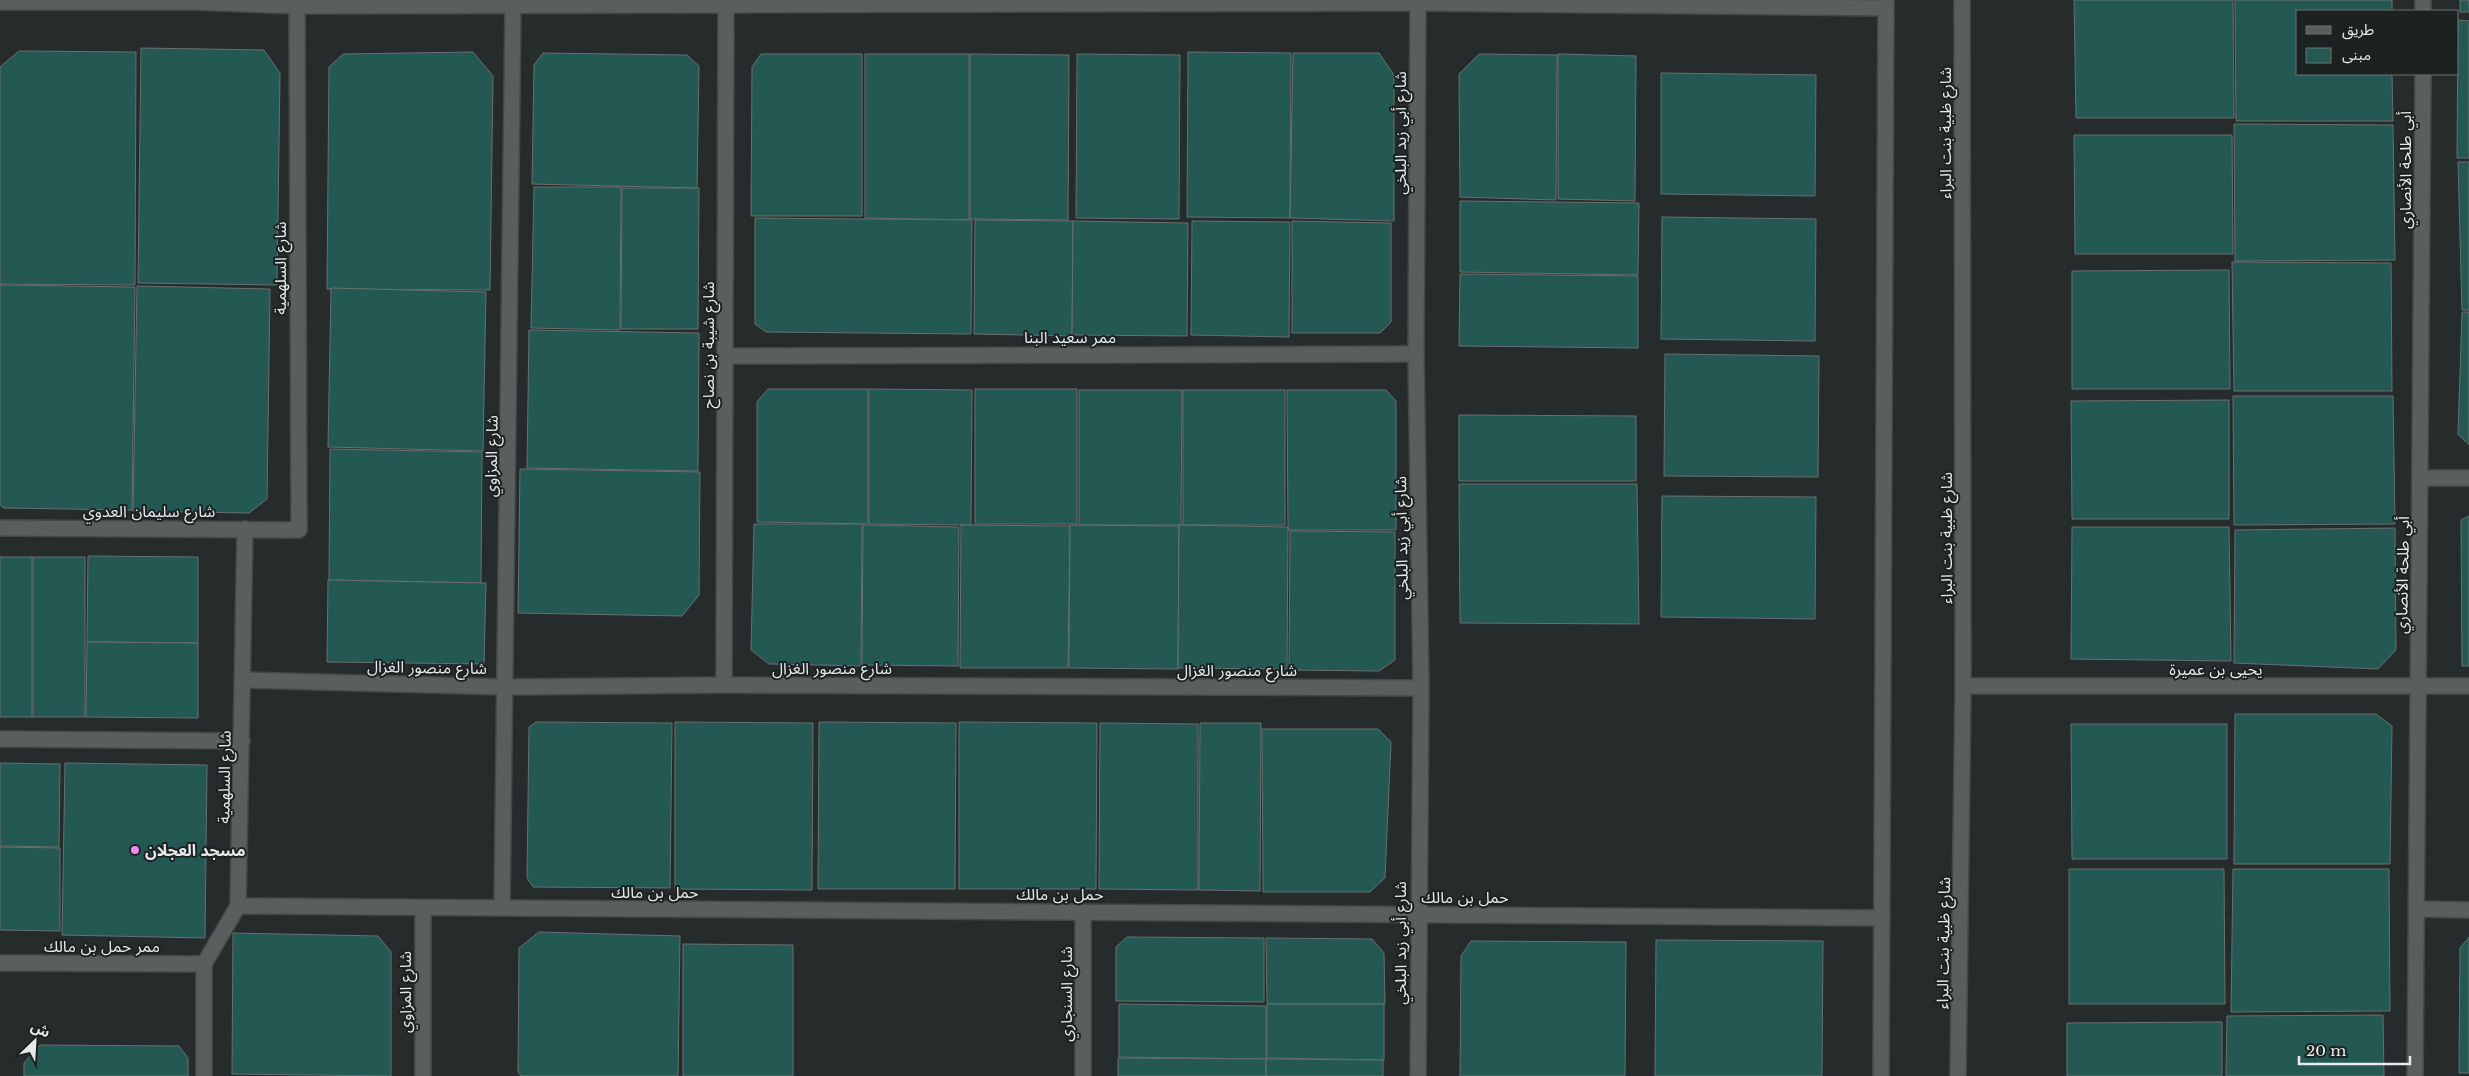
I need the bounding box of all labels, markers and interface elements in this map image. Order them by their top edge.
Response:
legend [2296,10,2459,75]
text: طريق [2342,20,2374,40]
text: مبنى [2342,45,2371,64]
street label: شارع ظبية بنت البراء [1935,67,1958,199]
street label: شارع أبي زيد البلخي [1390,71,1413,195]
street label: أبي طلحة الأنصاري [2395,111,2418,229]
street label: شارع السلهمية [270,221,293,315]
street label: شارع شيبة بن نصاح [698,281,721,409]
street label: ممر سعيد البنا [1024,327,1116,347]
street label: شارع المزاوي [480,415,505,497]
street label: شارع ظبية بنت البراء [1936,472,1959,604]
street label: شارع أبي زيد البلخي [1390,476,1415,600]
street label: شارع سليمان العدوي [83,501,215,524]
street label: أبي طلحة الأنصاري [2391,516,2416,634]
street label: شارع منصور الغزال [367,656,487,681]
street label: شارع منصور الغزال [772,658,892,681]
street label: يحيى بن عميرة [2169,659,2263,679]
street label: شارع منصور الغزال [1177,660,1297,683]
street label: شارع السلهمية [213,730,238,824]
place label: مسجد العجلان [145,840,246,860]
marker: مسجد العجلان [129,844,141,856]
street label: شارع ظبية بنت البراء [1932,877,1957,1009]
street label: شارع أبي زيد البلخي [1390,881,1413,1005]
street label: حمل بن مالك [611,882,699,902]
street label: حمل بن مالك [1016,884,1104,904]
street label: حمل بن مالك [1421,887,1509,907]
street label: ممر حمل بن مالك [44,936,160,956]
street label: شارع السنجاري [1056,946,1079,1042]
street label: شارع المزاوي [395,951,418,1033]
north arrow [10,1016,60,1066]
text: ش [28,1017,53,1041]
scale bar [2299,1034,2410,1066]
text: 20 m [2306,1041,2346,1060]

